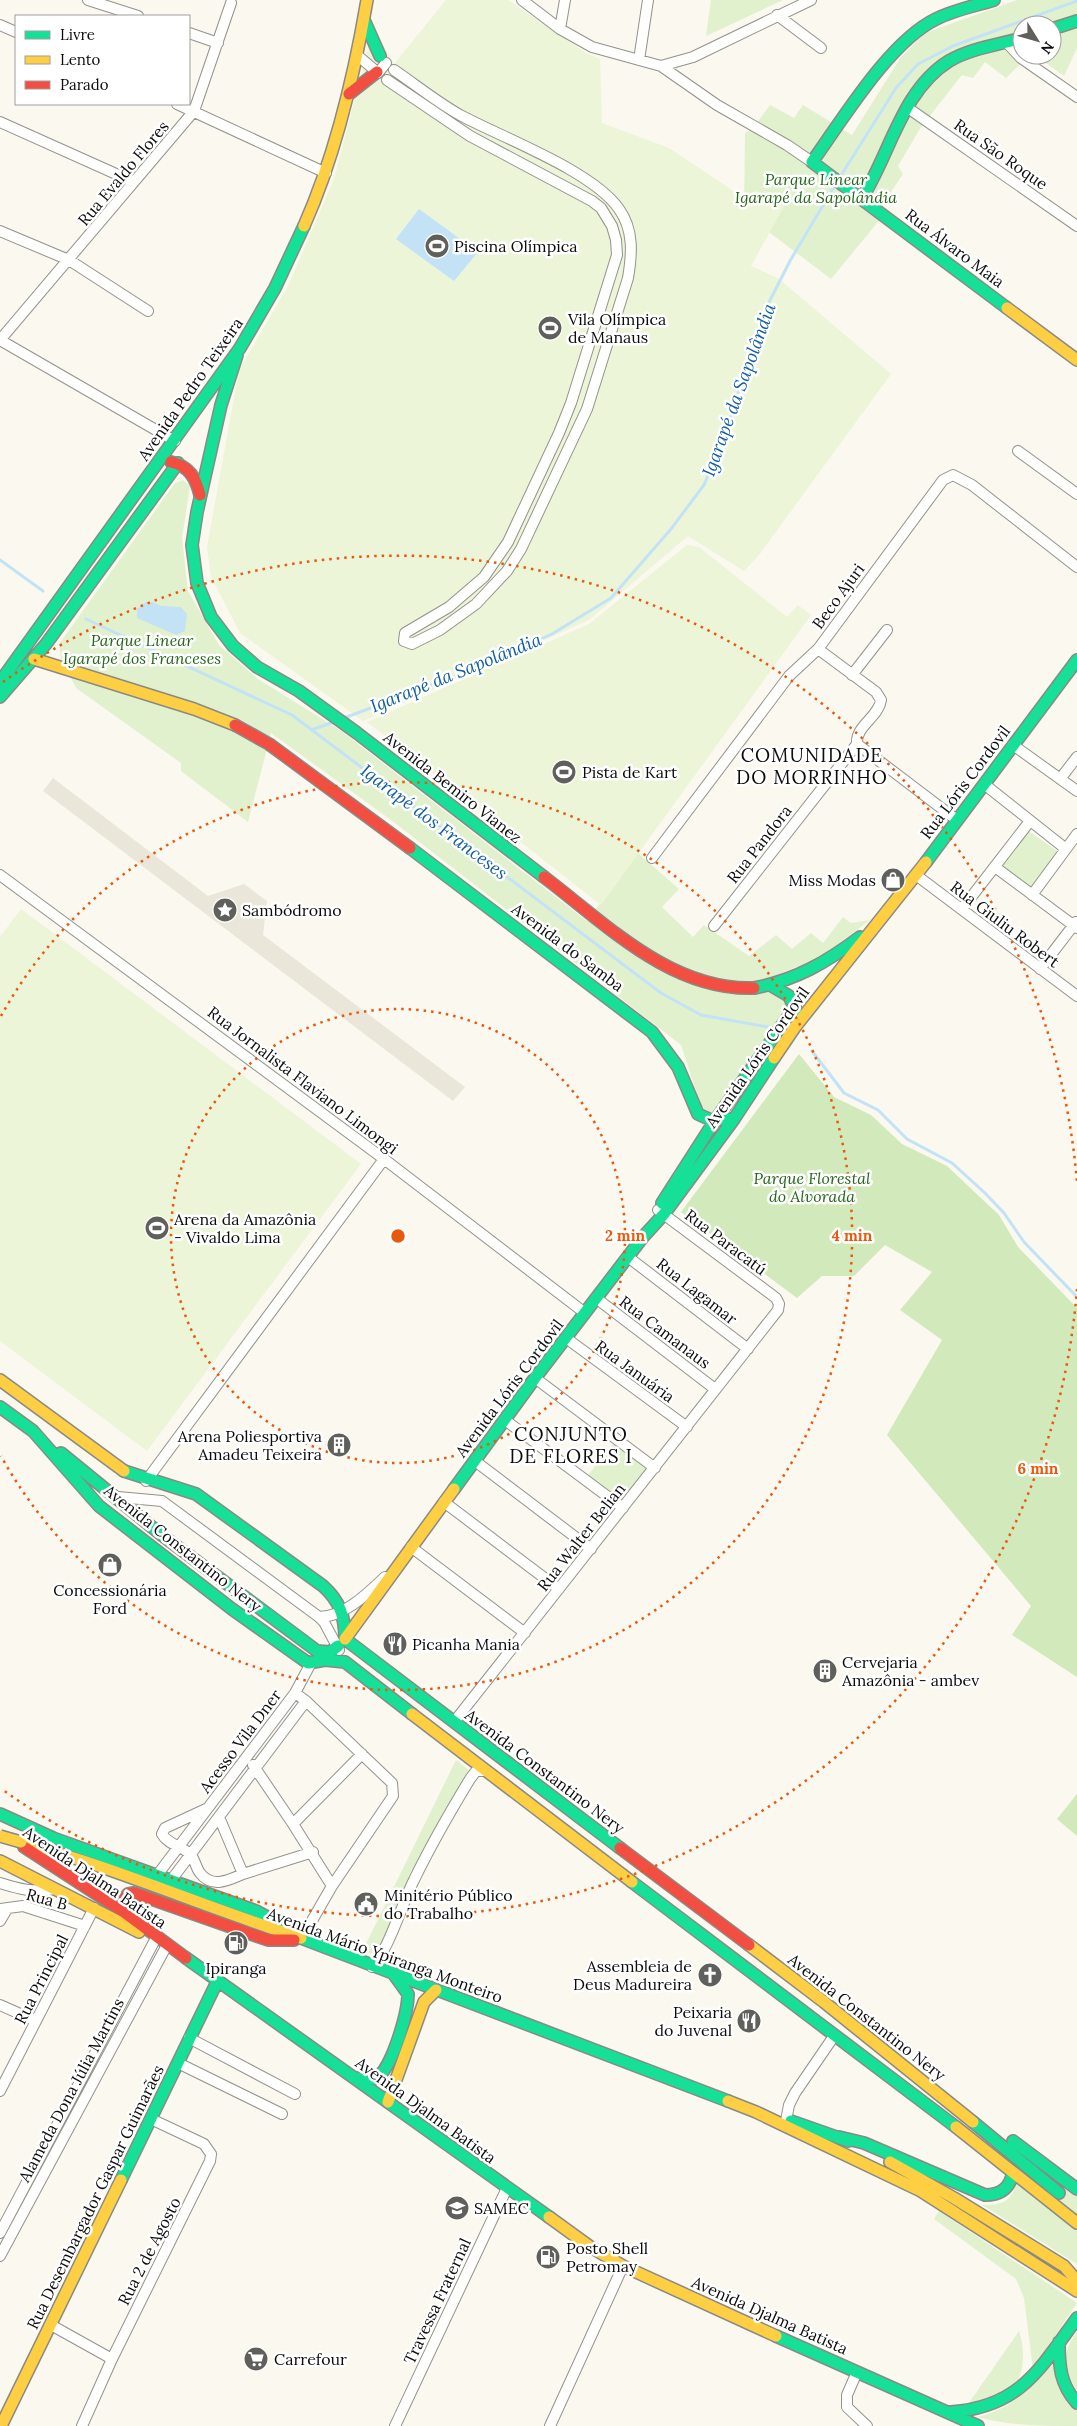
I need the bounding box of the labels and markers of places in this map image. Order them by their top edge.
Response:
sports icon: Piscina Olímpica [424,233,450,259]
place label: Piscina Olímpica [454,236,577,256]
place label: Vila Olímpica de Manaus [567,309,666,347]
sports icon: Vila Olímpica de Manaus [537,315,563,341]
sports icon: Pista de Kart [551,759,577,785]
place label: Pista de Kart [582,762,678,782]
shop icon: Miss Modas [880,867,906,893]
place label: Miss Modas [789,870,876,890]
place icon: Sambódromo [212,897,238,923]
place label: Sambódromo [242,900,342,920]
place label: Arena da Amazônia - Vivaldo Lima [173,1209,316,1247]
sports icon: Arena da Amazônia - Vivaldo Lima [144,1215,170,1241]
centre of rings [389,1227,407,1245]
place label: Arena Poliesportiva Amadeu Teixeira [177,1426,322,1464]
building icon: Arena Poliesportiva Amadeu Teixeira [326,1432,352,1458]
shop icon: Concessionária Ford [97,1552,123,1578]
place label: Concessionária Ford [53,1580,167,1618]
restaurant icon: Picanha Mania [382,1631,408,1657]
place label: Picanha Mania [412,1634,520,1654]
place label: Cervejaria Amazônia - ambev [841,1652,980,1690]
building icon: Cervejaria Amazônia - ambev [812,1658,838,1684]
place label: Minitério Público do Trabalho [384,1885,513,1923]
public building icon: Minitério Público do Trabalho [353,1891,379,1917]
fuel station icon: Ipiranga [223,1930,249,1956]
place label: Assembleia de Deus Madureira [573,1956,692,1994]
place label: Ipiranga [205,1958,267,1978]
church icon: Assembleia de Deus Madureira [697,1962,723,1988]
place label: Peixaria do Juvenal [654,2002,732,2040]
restaurant icon: Peixaria do Juvenal [736,2008,762,2034]
school or university icon: SAMEC [444,2195,470,2221]
place label: SAMEC [474,2198,529,2218]
place label: Posto Shell Petromay [566,2238,648,2276]
fuel station icon: Posto Shell Petromay [535,2244,561,2270]
supermarket icon: Carrefour [243,2346,269,2372]
place label: Carrefour [274,2349,347,2369]

